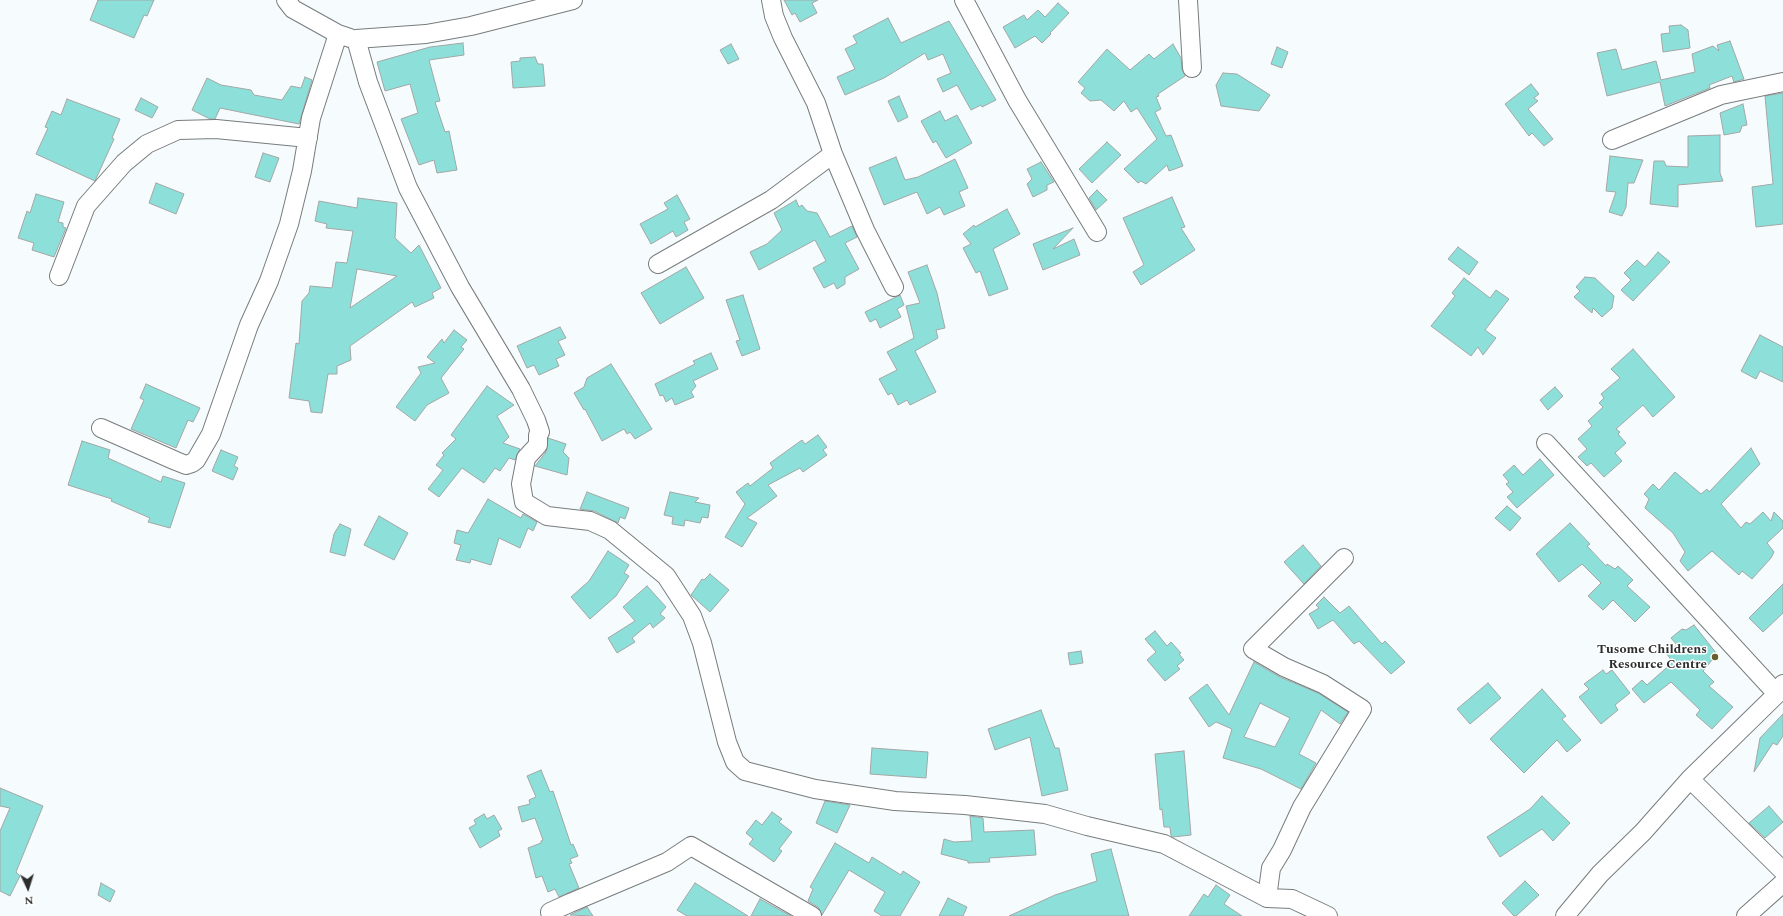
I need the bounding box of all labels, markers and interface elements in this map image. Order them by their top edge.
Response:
place label: Tusome Childrens Resource Centre [1597,642,1707,673]
marker: Tusome Childrens Resource Centre [1710,652,1720,662]
north arrow [8,868,48,908]
text: N [24,892,34,909]

